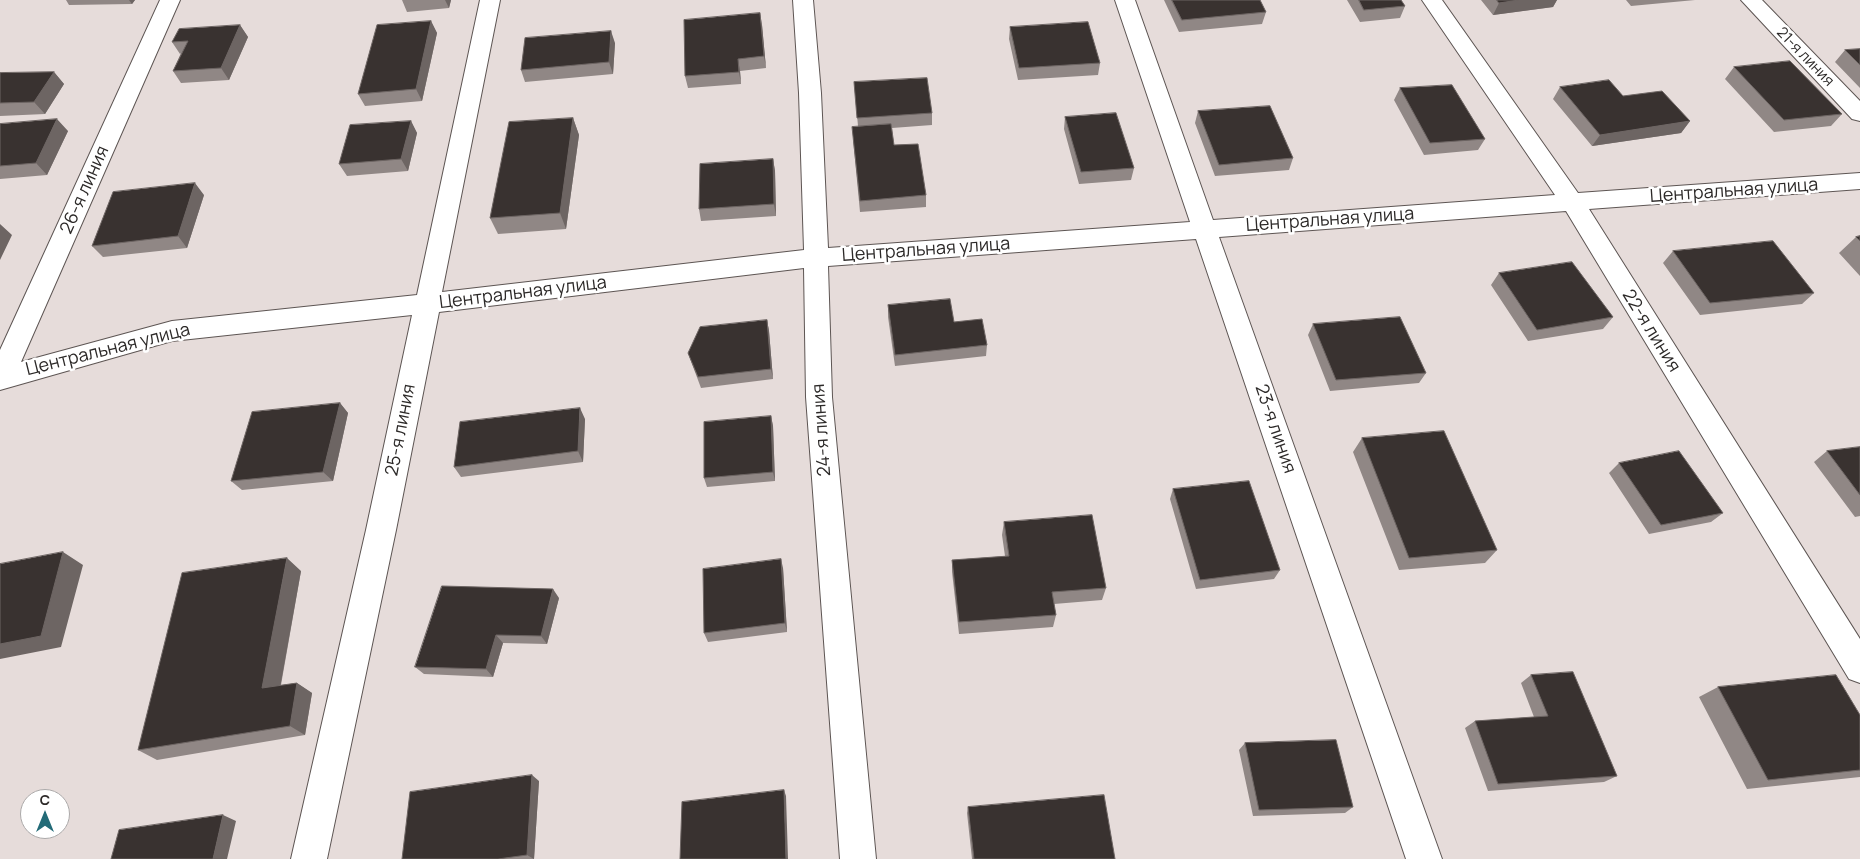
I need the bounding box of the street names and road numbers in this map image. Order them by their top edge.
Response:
street label: 21-я линия [1773,24,1837,90]
street label: 26-я линия [56,143,114,237]
street label: Центральная улица [1649,174,1819,208]
street label: Центральная улица [1245,203,1415,237]
street label: Центральная улица [841,233,1011,267]
street label: Центральная улица [438,272,608,314]
street label: 22-я линия [1617,286,1685,376]
street label: Центральная улица [24,319,192,381]
street label: 25-я линия [382,382,420,478]
street label: 23-я линия [1250,382,1300,476]
street label: 24-я линия [808,383,836,477]

